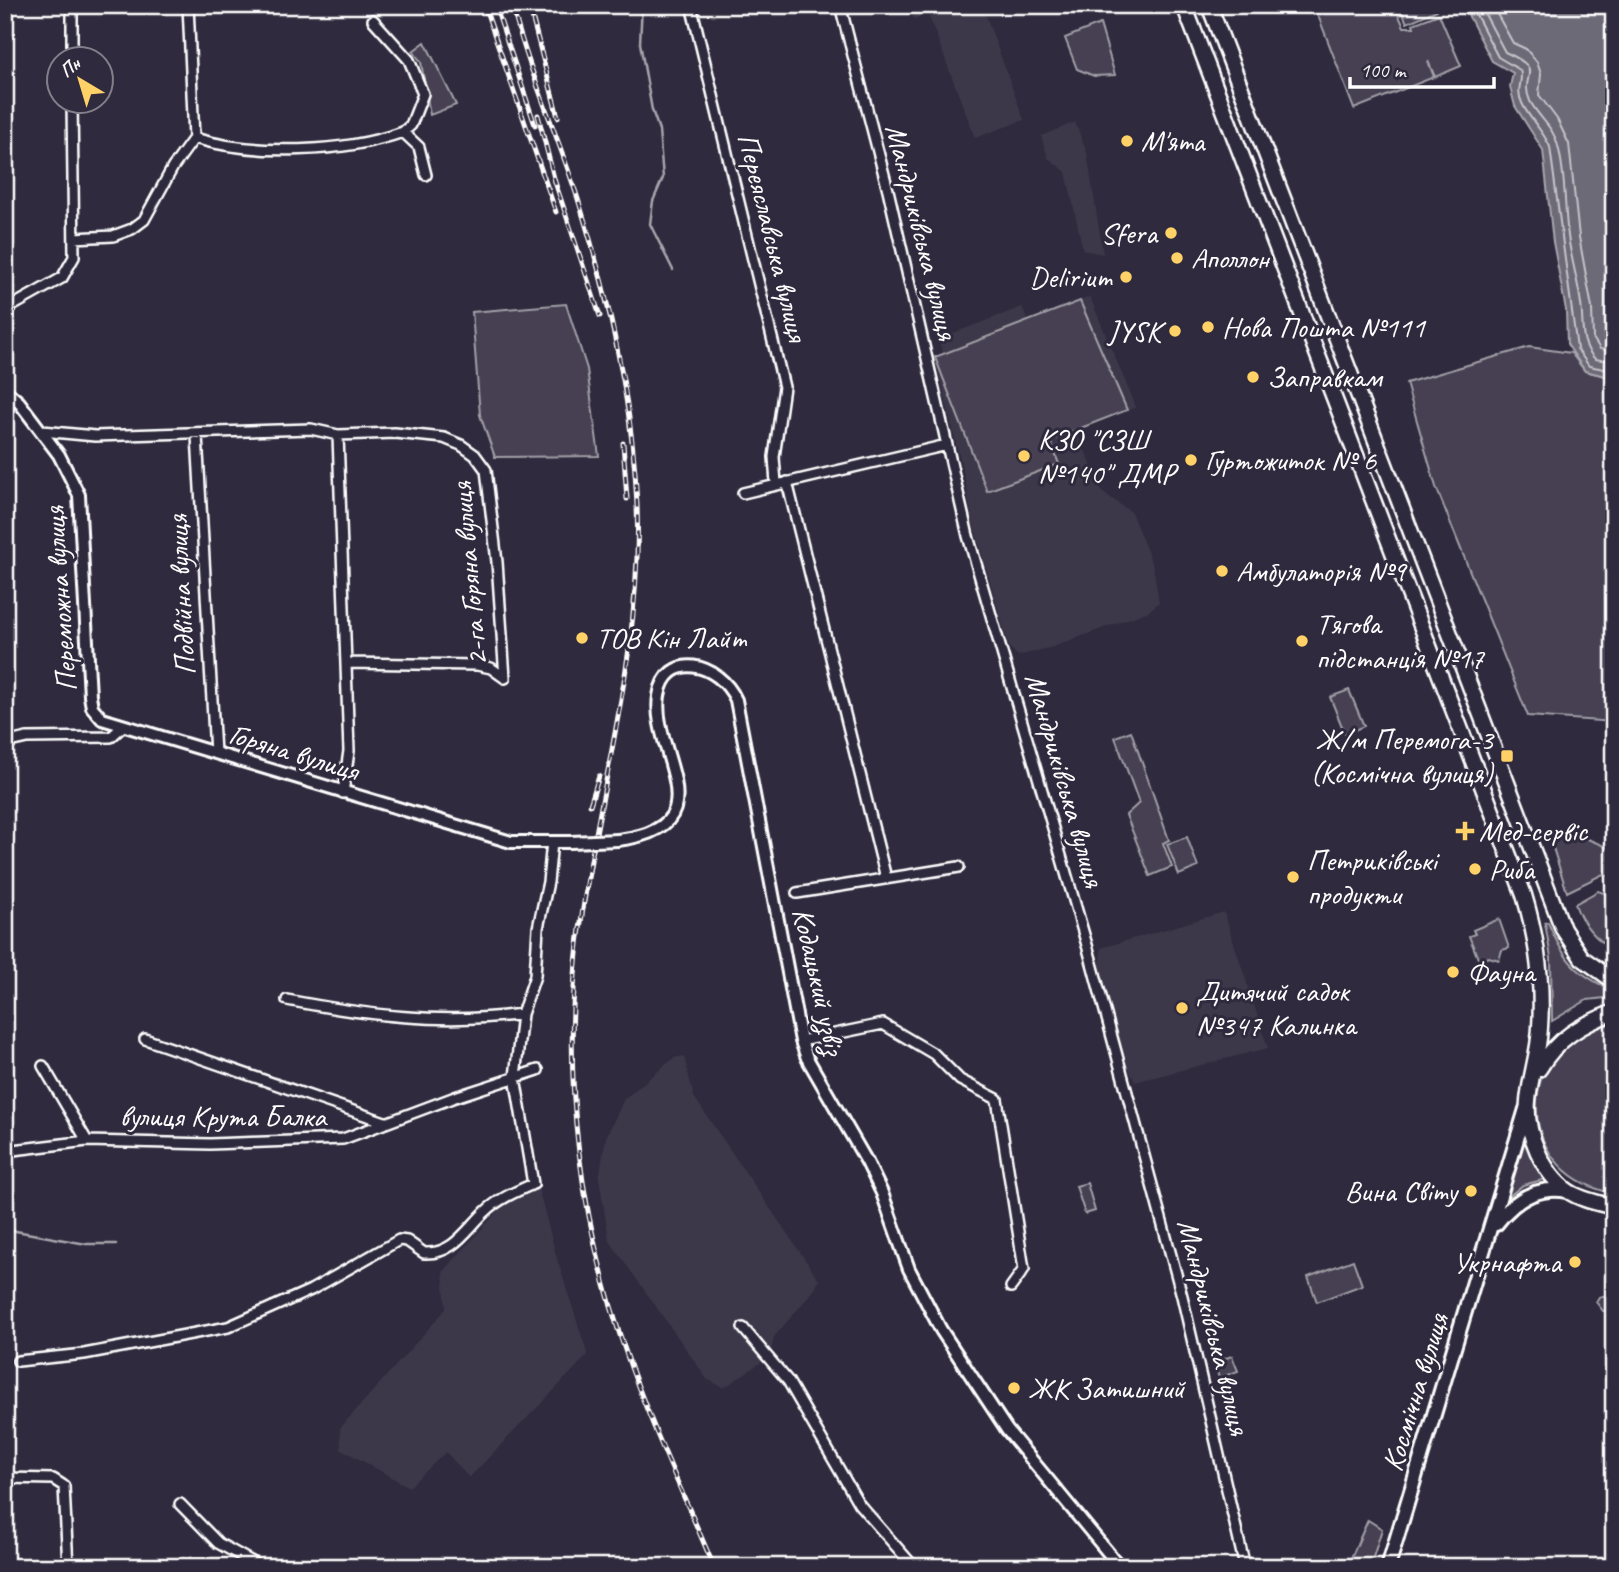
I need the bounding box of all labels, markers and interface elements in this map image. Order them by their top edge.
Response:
north arrow [46,46,116,116]
scale bar [1350,46,1493,90]
text: Пн [55,51,87,83]
text: 100 m [1360,57,1407,83]
street label: Мандриківська вулиця [877,120,967,345]
place label: М'ята [1141,122,1206,160]
street label: Переяславська вулиця [729,129,818,348]
marker: М'ята [1119,133,1135,149]
place label: Sfera [1101,214,1159,252]
marker: Sfera [1163,225,1179,241]
place label: Аполлон [1191,239,1271,277]
marker: Аполлон [1169,250,1185,266]
place label: Delirium [1029,258,1113,296]
marker: Delirium [1118,269,1134,285]
place label: Нова Пошта №111 [1222,308,1426,346]
place label: JYSK [1106,312,1167,350]
marker: Нова Пошта №111 [1200,319,1216,335]
marker: JYSK [1167,323,1183,339]
place label: Заправкам [1267,358,1384,396]
marker: Заправкам [1245,369,1261,385]
place label: КЗО "СЗШ №140" ДМР [1038,420,1179,492]
place label: Гуртожиток № 6 [1205,441,1378,479]
marker: КЗО "СЗШ №140" ДМР [1016,448,1032,464]
marker: Гуртожиток № 6 [1183,452,1199,468]
street label: 2-га Горяна вулиця [442,479,496,668]
street label: Переможна вулиця [34,504,85,693]
street label: Подвійна вулиця [158,513,204,676]
place label: Амбулаторія №9 [1236,552,1408,590]
marker: Амбулаторія №9 [1214,563,1230,579]
place label: Тягова пiдстанцiя №17 [1316,605,1485,677]
place label: ТОВ Кін Лайт [596,619,748,657]
marker: ТОВ Кін Лайт [574,630,590,646]
marker: Тягова пiдстанцiя №17 [1294,633,1310,649]
street label: Мандриківська вулиця [1016,669,1114,892]
street label: Горяна вулиця [225,714,366,790]
place label: Ж/м Перемога-3 (Космічна вулиця) [1310,720,1495,792]
marker: Ж/м Перемога-3 (Космічна вулиця) [1499,748,1515,764]
place label: Мед-сервіс [1479,812,1589,850]
marker: Мед-сервіс [1457,823,1473,839]
place label: Петриківські продукти [1307,841,1440,913]
place label: Риба [1489,850,1536,888]
marker: Риба [1467,861,1483,877]
marker: Петриківські продукти [1285,869,1301,885]
street label: Кодацький узвіз [784,904,855,1061]
place label: Фауна [1467,953,1537,991]
marker: Фауна [1445,964,1461,980]
place label: Дитячий садок №347 Калинка [1196,972,1358,1044]
marker: Дитячий садок №347 Калинка [1174,1000,1190,1016]
street label: вулиця Крута Балка [120,1097,328,1135]
place label: Вина Світу [1345,1172,1460,1210]
marker: Вина Світу [1463,1183,1479,1199]
street label: Мандриківська вулиця [1169,1215,1259,1440]
place label: Укрнафта [1453,1243,1563,1281]
marker: Укрнафта [1567,1254,1583,1270]
street label: Космічна вулиця [1373,1307,1457,1476]
place label: ЖК Затишний [1028,1369,1186,1407]
marker: ЖК Затишний [1006,1380,1022,1396]

